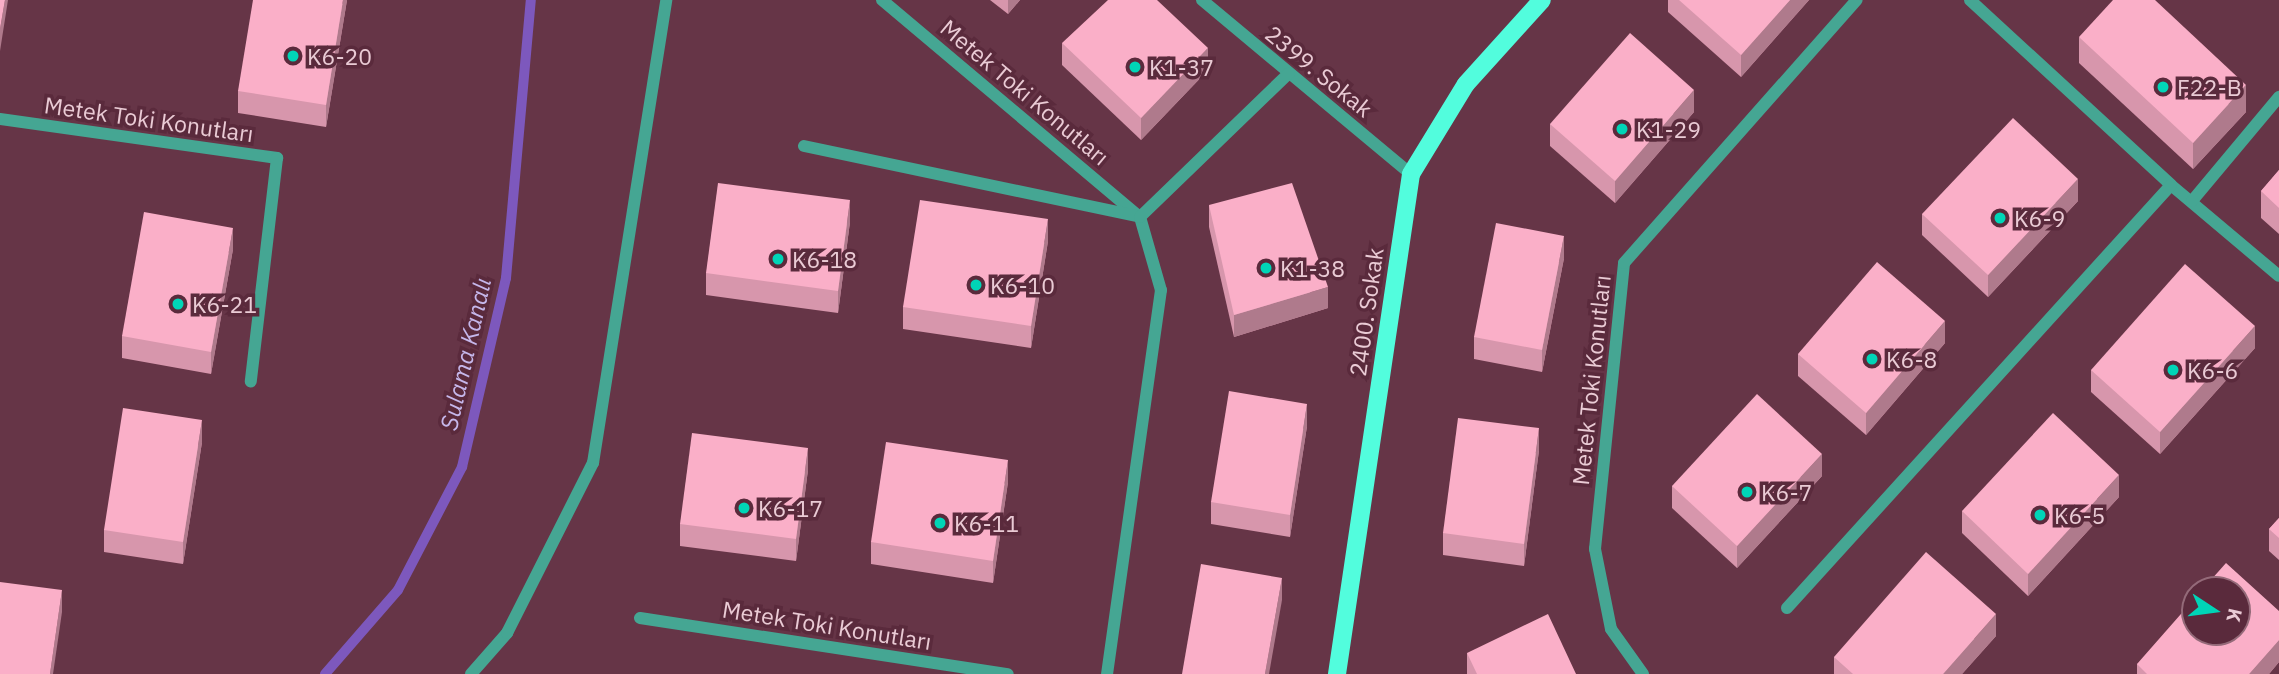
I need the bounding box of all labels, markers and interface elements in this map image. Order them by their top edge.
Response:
street label: Metek Toki Konutları [935,14,1115,170]
street label: 2399. Sokak [1260,20,1378,122]
place label: K6-20 [307,42,372,70]
marker: K6-20 [285,48,301,64]
place label: K1-37 [1149,53,1214,81]
marker: K1-37 [1127,59,1143,75]
place label: F22-B [2177,73,2242,101]
marker: F22-B [2155,79,2171,95]
street label: Metek Toki Konutları [43,91,255,147]
place label: K1-29 [1636,115,1701,143]
marker: K1-29 [1614,121,1630,137]
place label: K6-9 [2014,204,2065,232]
marker: K6-9 [1992,210,2008,226]
place label: K6-18 [792,245,857,273]
street label: 2400. Sokak [1343,246,1389,378]
marker: K6-18 [770,251,786,267]
place label: K1-38 [1280,254,1345,282]
marker: K1-38 [1258,260,1274,276]
place label: K6-10 [990,271,1055,299]
street label: Metek Toki Konutları [1566,274,1616,486]
water label: Sulama Kanalı [434,275,498,433]
marker: K6-10 [968,277,984,293]
place label: K6-21 [192,290,257,318]
marker: K6-21 [170,296,186,312]
place label: K6-8 [1886,345,1937,373]
marker: K6-8 [1864,351,1880,367]
place label: K6-6 [2187,356,2238,384]
marker: K6-6 [2165,362,2181,378]
place label: K6-7 [1761,478,1812,506]
marker: K6-7 [1739,484,1755,500]
place label: K6-17 [758,494,823,522]
marker: K6-17 [736,500,752,516]
place label: K6-5 [2054,501,2105,529]
marker: K6-5 [2032,507,2048,523]
place label: K6-11 [954,509,1019,537]
marker: K6-11 [932,515,948,531]
north arrow [2181,576,2251,646]
street label: Metek Toki Konutları [721,595,933,655]
text: K [2221,606,2248,624]

